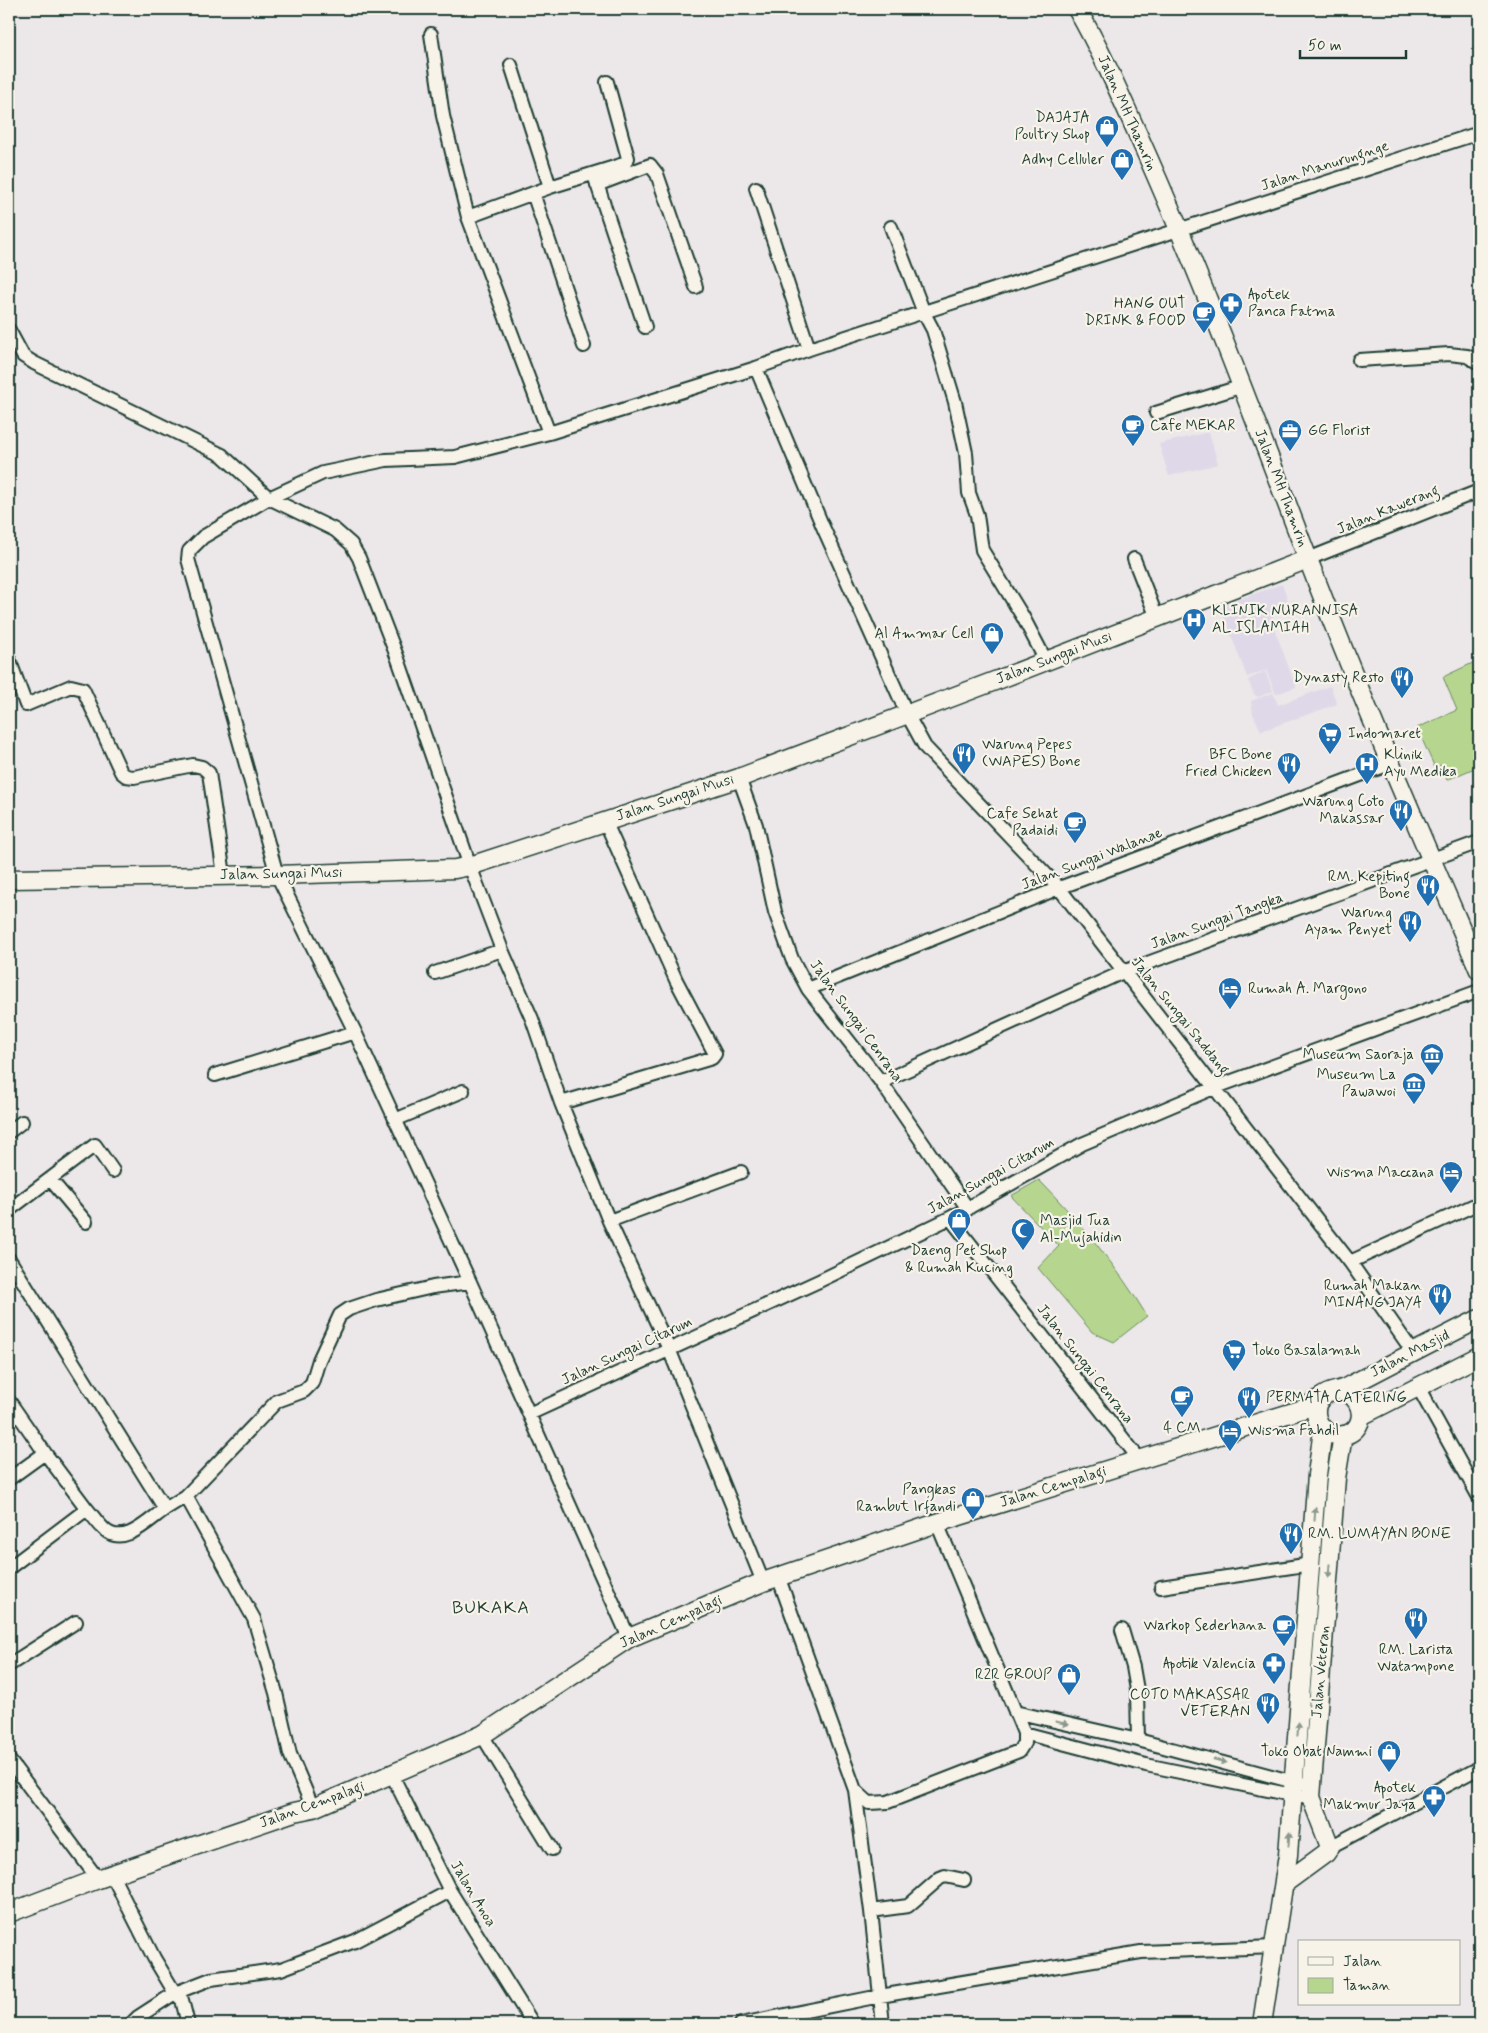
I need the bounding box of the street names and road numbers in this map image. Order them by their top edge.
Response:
street label: Jalan MH Thamrin [1092,52,1162,174]
street label: Jalan Manurungnge [1259,136,1392,197]
street label: Jalan MH Thamrin [1249,426,1313,550]
street label: Jalan Kawerang [1334,480,1442,540]
street label: Jalan Sungai Musi [993,627,1115,690]
street label: Jalan Sungai Musi [614,770,737,827]
street label: Jalan Sungai Walanae [1019,823,1166,896]
street label: Jalan Sungai Musi [219,863,343,886]
street label: Jalan Sungai Tangka [1148,888,1287,955]
street label: Jalan Sungai Saddang [1126,953,1234,1080]
street label: Jalan Sungai Cenrana [804,956,907,1087]
street label: Jalan Sungai Citarum [924,1133,1058,1220]
street label: Jalan Sungai Cenrana [1031,1300,1138,1429]
street label: Jalan Sungai Citarum [558,1312,696,1391]
street label: Jalan Masjid [1367,1325,1453,1383]
street label: Jalan Cempalagi [997,1461,1109,1514]
street label: Jalan Cempalagi [617,1590,726,1654]
street label: Jalan Veteran [1307,1625,1335,1719]
street label: Jalan Cempalagi [257,1777,368,1834]
street label: Jalan Anoa [445,1857,501,1931]

